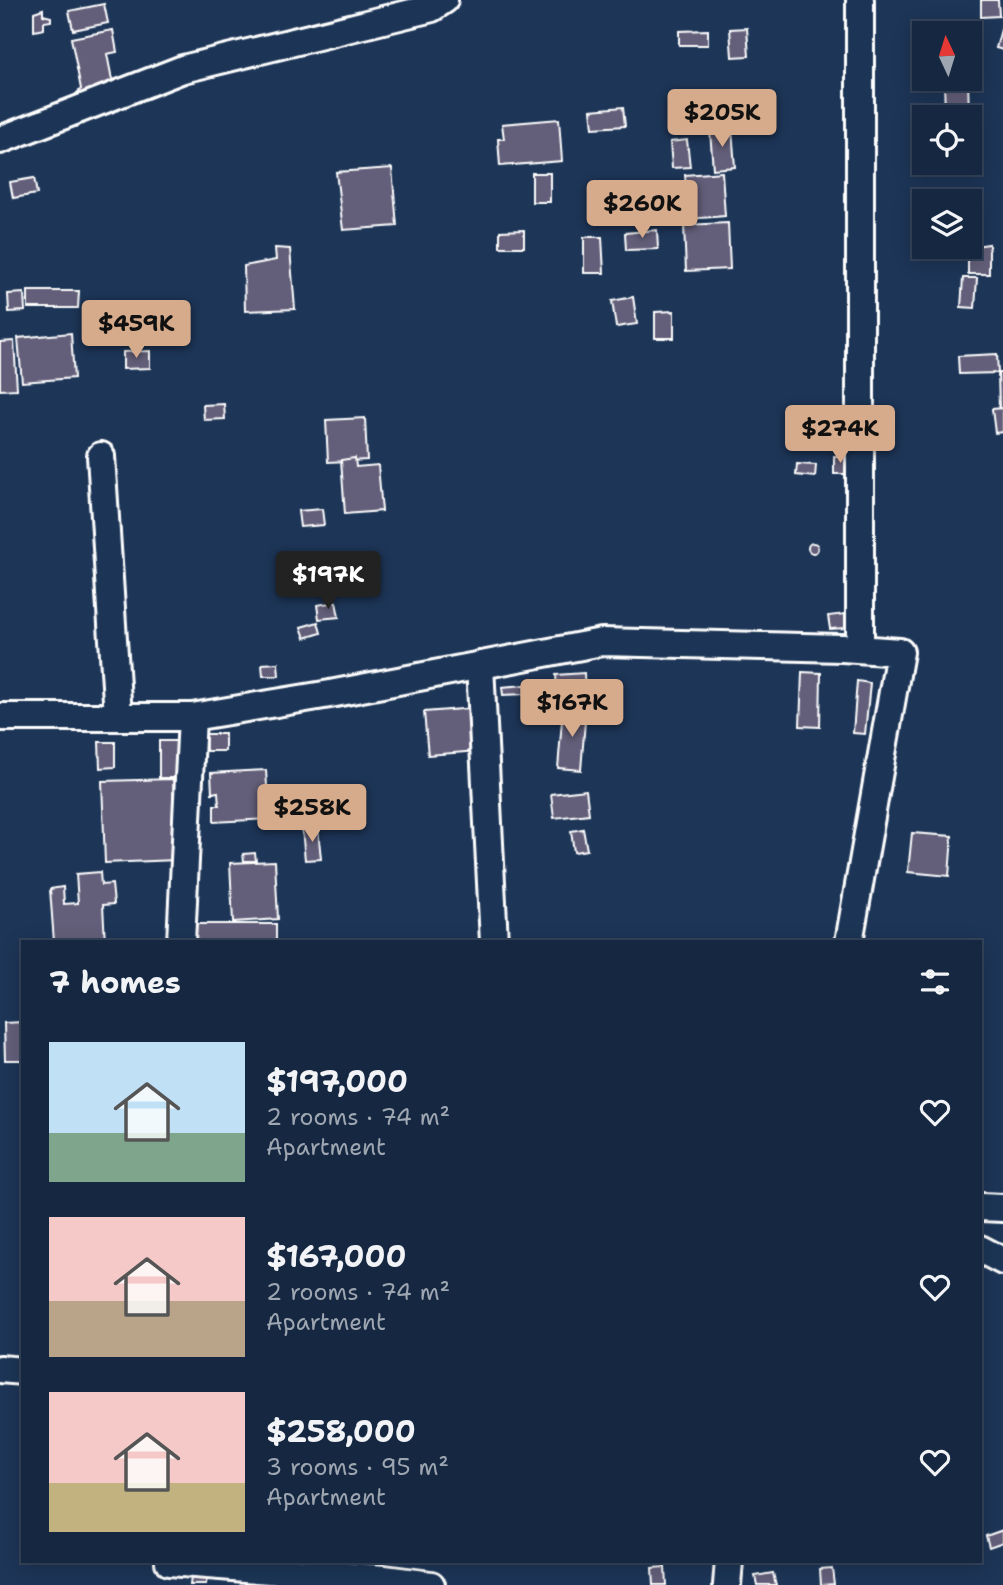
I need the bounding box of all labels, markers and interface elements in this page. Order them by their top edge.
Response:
north arrow [912,21,982,91]
map controls [912,21,982,259]
pin: $205K [673,90,771,149]
text: $205K [683,97,761,127]
button: locate [912,105,982,175]
pin: $260K [593,180,691,240]
text: $260K [603,188,681,218]
button: layers [912,189,982,259]
pin: $459K [87,300,185,360]
text: $459K [98,308,174,338]
pin: $274K [791,406,889,465]
text: $274K [801,413,879,443]
pin: $197K [279,552,377,611]
text: $197K [292,559,364,589]
pin: $167K [523,680,621,739]
text: $167K [536,687,608,717]
pin: $258K [263,784,361,844]
text: $258K [273,792,351,822]
text: 7 homes [49,962,181,1003]
icon: filters [916,963,954,1001]
text: $197,000 [266,1061,408,1102]
icon: home [105,1070,189,1154]
icon: heart [916,1093,954,1131]
text: 2 rooms · 74 m² [266,1102,450,1132]
text: Apartment [266,1132,386,1162]
text: $167,000 [266,1236,406,1277]
icon: home [105,1245,189,1329]
icon: heart [916,1268,954,1306]
text: 2 rooms · 74 m² [266,1277,450,1307]
text: Apartment [266,1307,386,1337]
text: $258,000 [266,1411,416,1452]
icon: home [105,1420,189,1504]
icon: heart [916,1443,954,1481]
text: 3 rooms · 95 m² [266,1452,449,1482]
text: Apartment [266,1482,386,1512]

